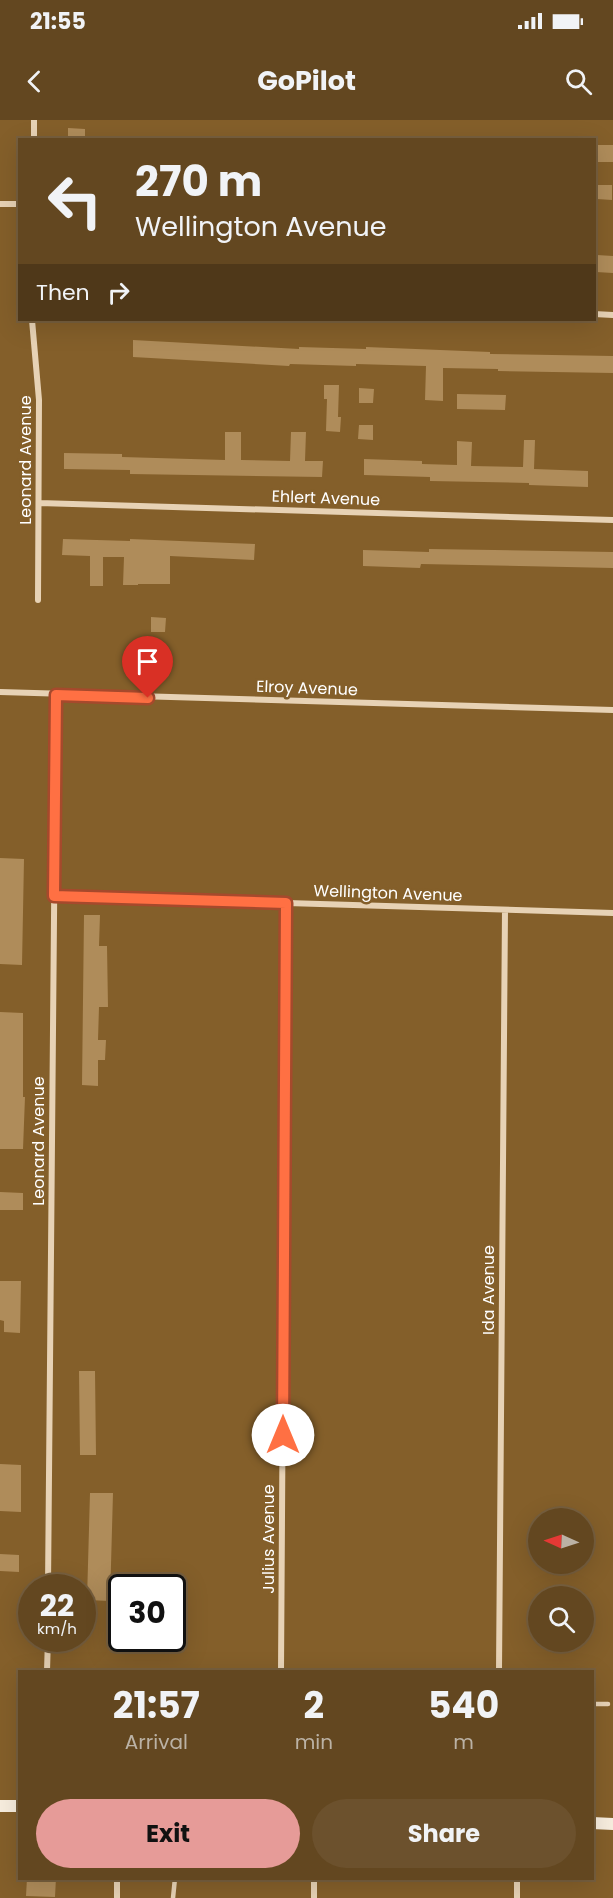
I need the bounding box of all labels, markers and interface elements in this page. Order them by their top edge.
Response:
text: 21:55 [30,6,86,37]
text: GoPilot [257,62,356,99]
icon: back [18,65,51,98]
icon: search [562,65,595,98]
text: 270 m [135,152,262,211]
icon: left [36,162,114,240]
text: Wellington Avenue [135,208,387,245]
icon: right [102,276,135,309]
text: Then [36,277,90,308]
street label: Leonard Avenue [14,395,37,525]
street label: Ehlert Avenue [271,485,381,511]
pin [122,636,173,698]
icon: arrive [131,645,164,678]
street label: Elroy Avenue [256,675,358,701]
street label: Wellington Avenue [313,879,463,907]
street label: Leonard Avenue [27,1076,50,1206]
street label: Ida Avenue [477,1245,500,1335]
position arrow [251,1403,315,1467]
street label: Julius Avenue [257,1484,280,1594]
north arrow [528,1508,594,1574]
map controls [528,1508,594,1652]
speed limit sign: 30 [108,1574,186,1652]
text: 22 [40,1584,74,1627]
button: search [528,1586,594,1652]
text: km/h [37,1618,77,1639]
text: 21:57 [113,1680,200,1731]
text: 2 [304,1680,324,1731]
text: 540 [428,1680,499,1731]
text: Arrival [125,1728,188,1756]
text: min [295,1728,333,1756]
text: m [453,1728,474,1756]
button: Exit [36,1799,300,1868]
button: Share [312,1799,576,1868]

